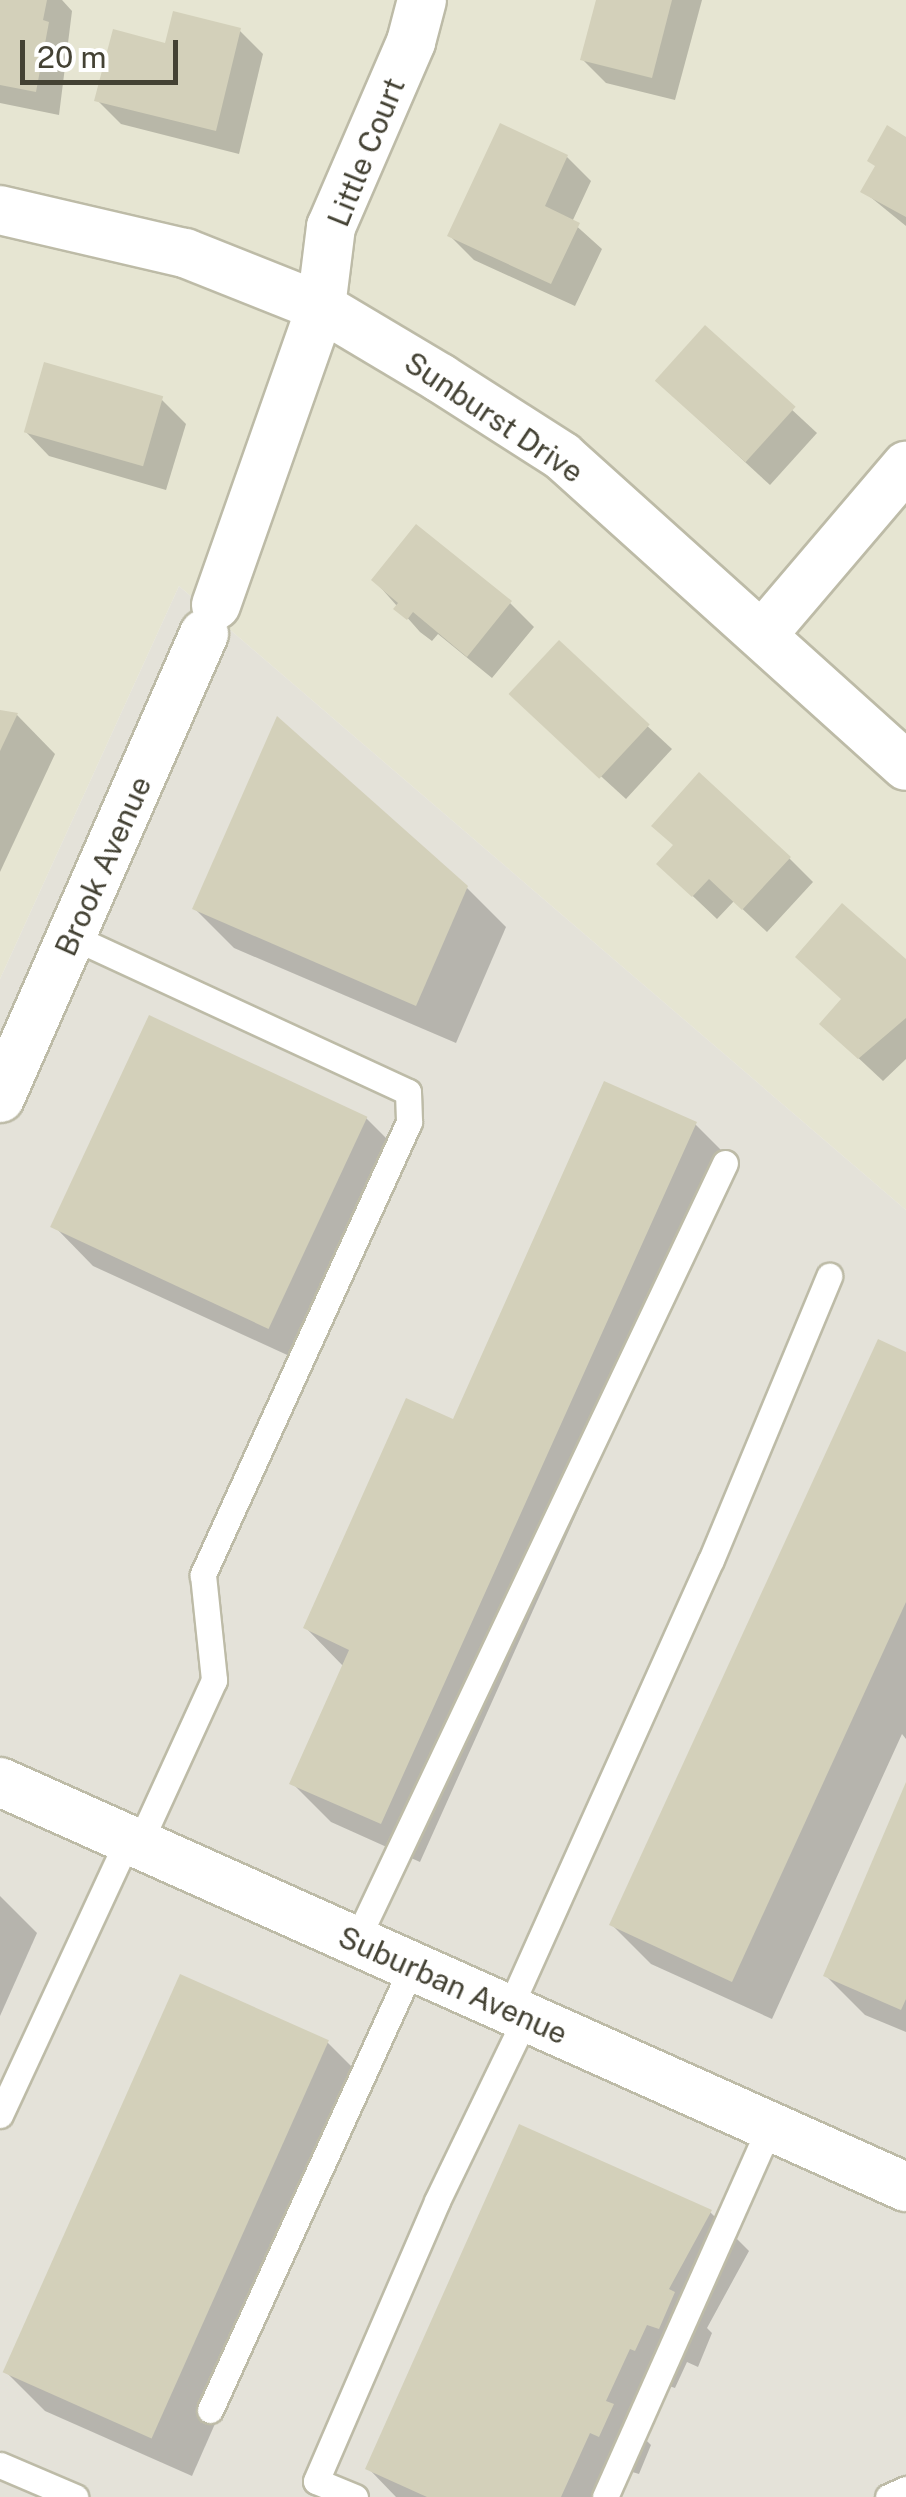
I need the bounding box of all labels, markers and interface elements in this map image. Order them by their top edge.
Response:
scale bar [25,20,182,82]
text: 20 m [37,39,106,75]
street label: Little Court [320,72,412,232]
street label: Sunburst Drive [398,344,590,490]
street label: Brook Avenue [47,771,159,961]
street label: Suburban Avenue [333,1918,573,2052]

